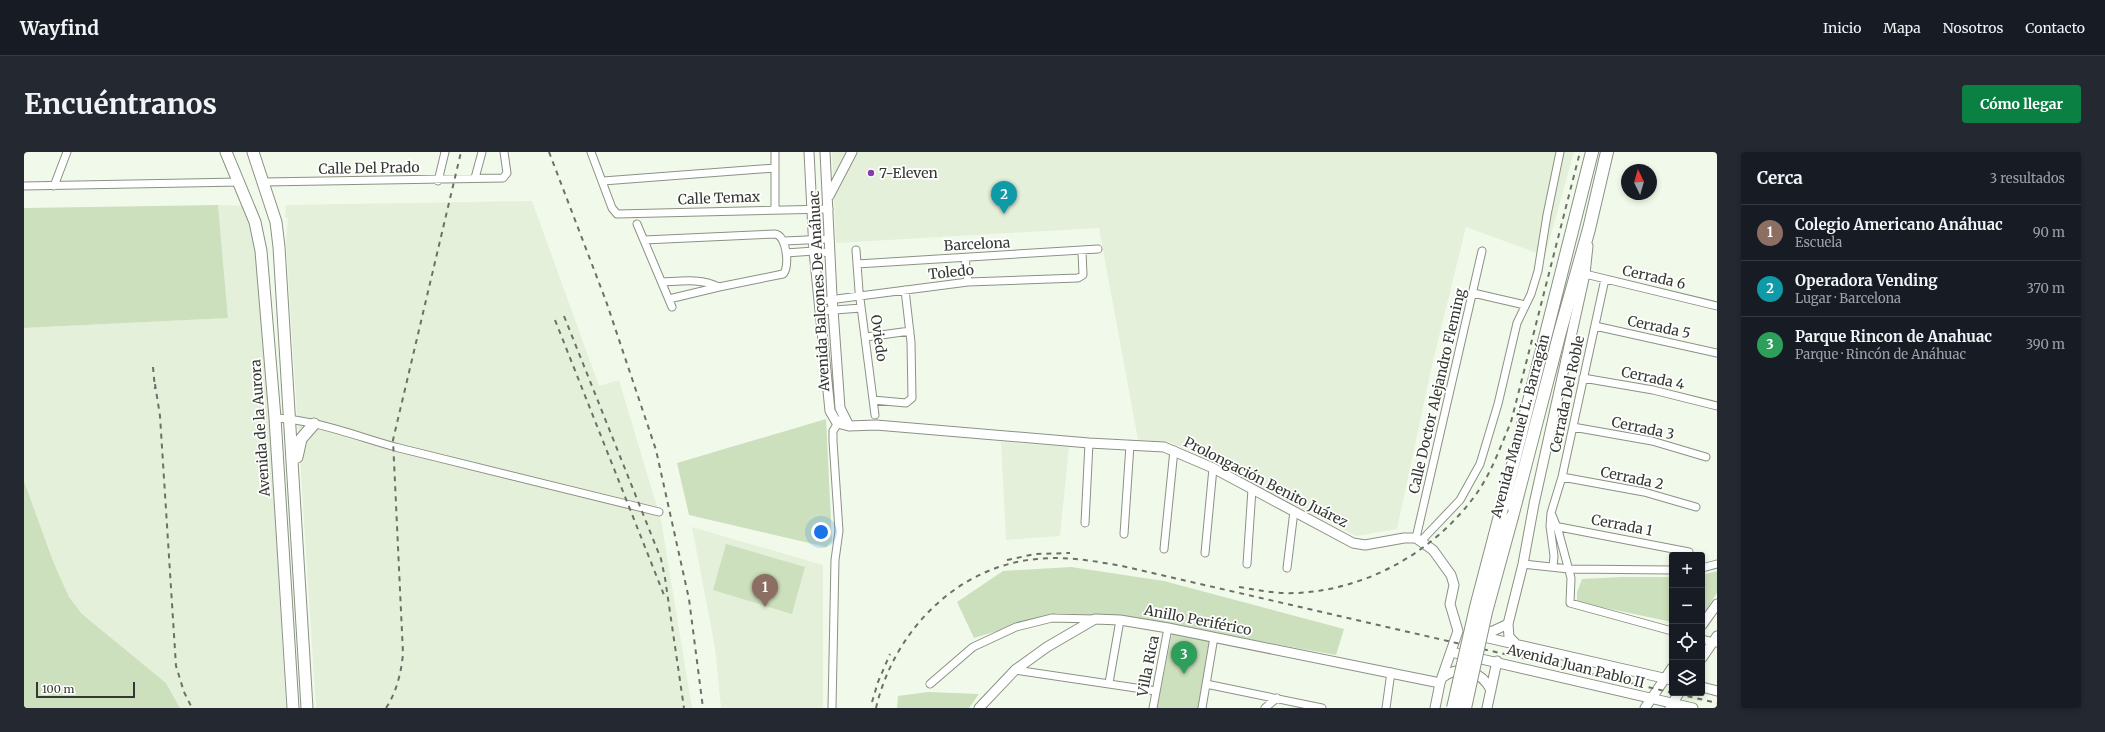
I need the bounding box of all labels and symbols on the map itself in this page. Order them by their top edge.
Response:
street label: Calle Del Prado [318,158,420,178]
place label: 7-Eleven [879,164,938,182]
north arrow [1621,164,1657,200]
marker: 7-Eleven [866,168,876,178]
pin: 2 [991,181,1017,214]
street label: Calle Temax [677,188,761,208]
street label: Avenida Balcones De Anáhuac [805,190,833,393]
street label: Barcelona [943,233,1011,255]
street label: Toledo [927,261,975,283]
street label: Cerrada 6 [1621,261,1687,293]
street label: Calle Doctor Alejandro Fleming [1405,286,1470,495]
street label: Cerrada 5 [1626,312,1692,342]
street label: Oviedo [867,313,891,363]
street label: Avenida Manuel L. Barragán [1487,332,1553,521]
street label: Cerrada Del Roble [1546,334,1588,454]
street label: Avenida de la Aurora [246,358,274,498]
street label: Cerrada 4 [1620,363,1687,394]
street label: Cerrada 3 [1610,413,1676,443]
street label: Prolongación Benito Juárez [1181,433,1351,531]
street label: Cerrada 2 [1599,463,1665,493]
street label: Cerrada 1 [1590,510,1654,540]
your location [811,522,831,542]
pin: 1 [752,574,778,607]
street label: Anillo Periférico [1142,601,1253,639]
street label: Villa Rica [1133,633,1163,699]
street label: Avenida Juan Pablo II [1504,640,1647,692]
pin: 3 [1171,641,1197,674]
scale bar [36,680,135,699]

